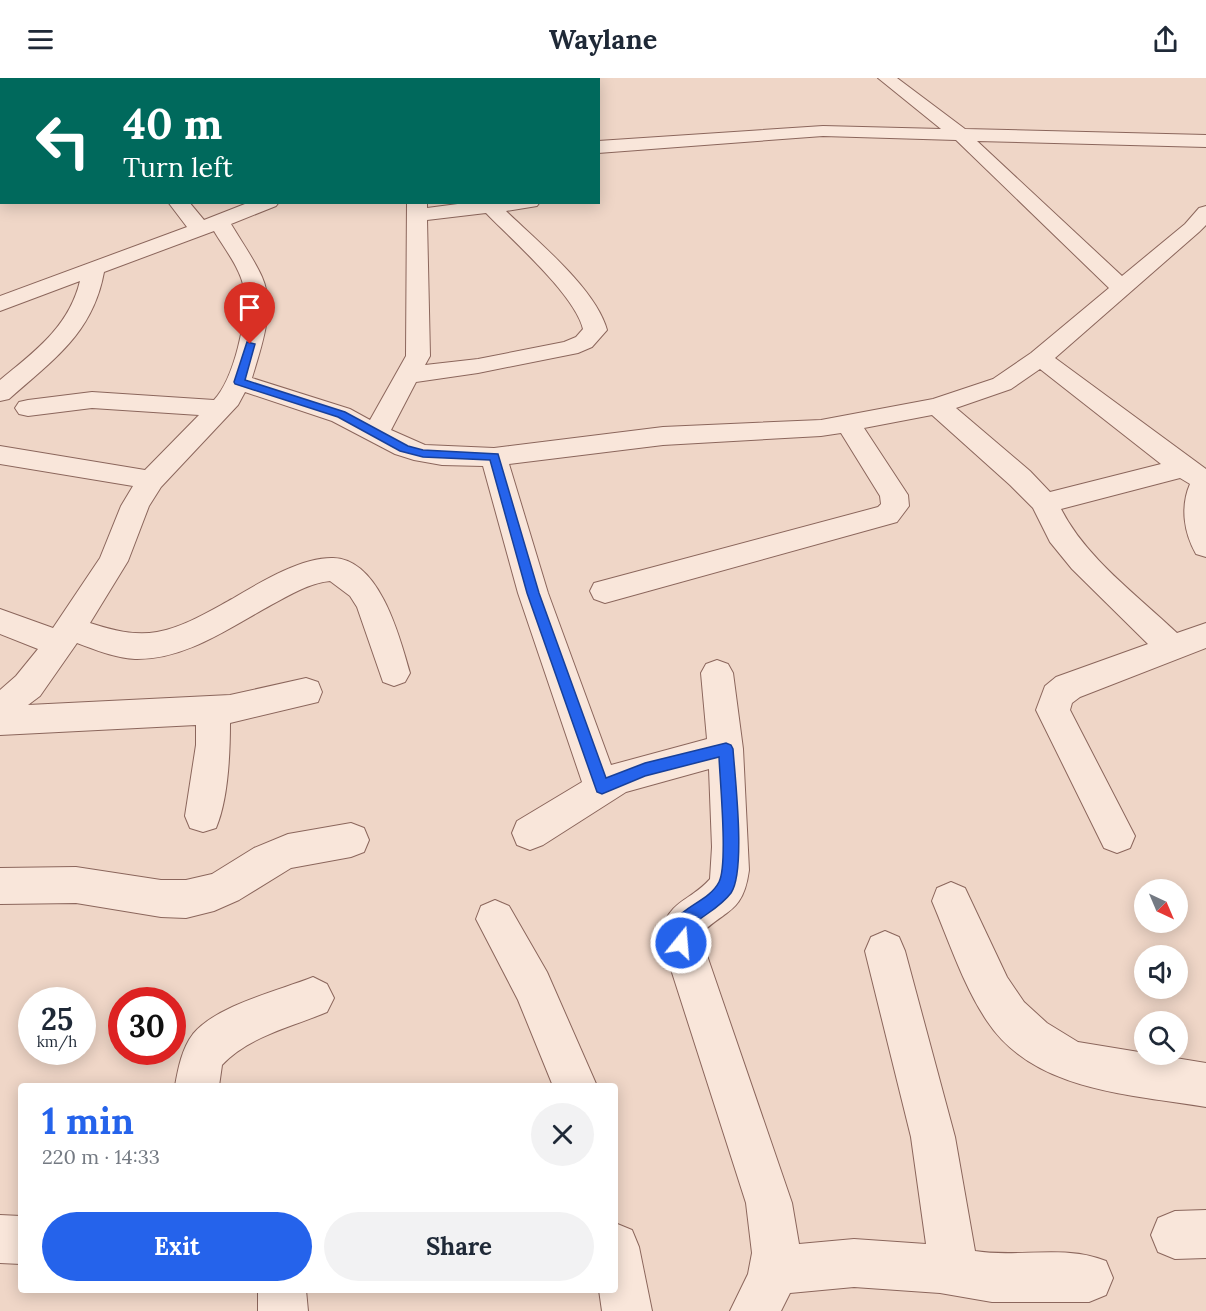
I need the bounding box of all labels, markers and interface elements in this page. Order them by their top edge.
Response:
text: Waylane [549,22,657,56]
icon: menu [24,23,57,56]
icon: share [1149,23,1182,56]
text: 40 m [123,97,222,151]
icon: left [24,102,102,180]
text: Turn left [123,150,233,184]
pin [224,282,275,344]
icon: arrive [233,291,266,324]
north arrow [1134,879,1188,933]
map controls [1134,879,1188,1065]
position arrow [649,911,713,975]
button: sound [1134,945,1188,999]
speed limit sign: 30 [108,987,186,1065]
text: 25 [41,1000,73,1038]
button: search [1134,1011,1188,1065]
text: km/h [37,1032,77,1051]
text: 1 min [42,1098,134,1144]
button: close [531,1103,594,1166]
text: 220 m · 14:33 [42,1144,160,1169]
button: Exit [42,1212,312,1281]
button: Share [324,1212,594,1281]

